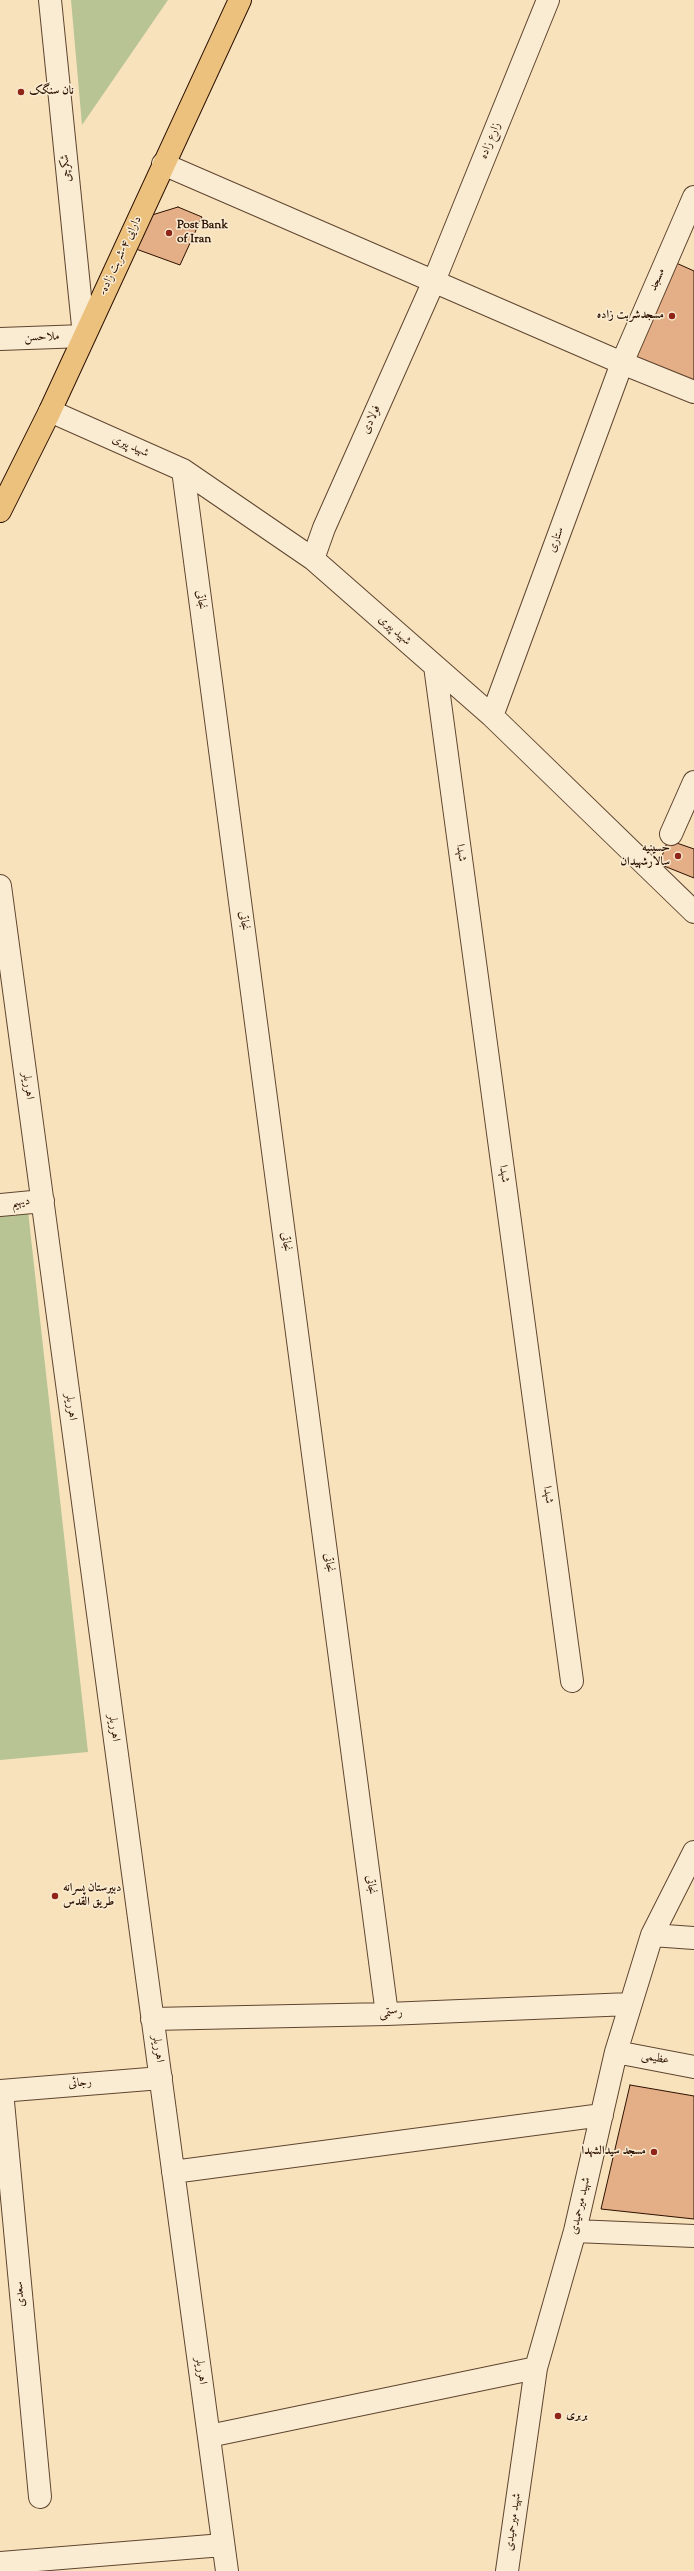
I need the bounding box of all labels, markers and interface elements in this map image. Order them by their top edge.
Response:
place label: نان سنگک [29,85,74,99]
marker: نان سنگک [16,87,26,97]
street label: زارع زاده [477,120,505,162]
street label: شکرچی [58,153,76,183]
street label: -دارایی ۴-شربت زاده [96,214,146,298]
place label: Post Bank of Iran [177,219,228,247]
marker: Post Bank of Iran [164,228,174,238]
street label: مسجد [647,266,669,294]
place label: مسجدشربت زاده [597,309,664,323]
marker: مسجدشربت زاده [667,311,677,321]
street label: ملاحسن [24,330,60,346]
street label: فولادی [359,403,385,437]
street label: شهید پیری [109,433,151,461]
street label: ستاری [546,525,568,555]
street label: نجاتی [192,589,208,611]
street label: شهید پیری [375,613,413,649]
place label: حسینیه سالارشهیدان [620,842,670,870]
street label: شهدا [452,843,468,863]
marker: حسینیه سالارشهیدان [673,851,683,861]
street label: نجاتی [235,910,251,932]
street label: اهرریلر [18,1072,36,1100]
street label: شهدا [495,1164,511,1184]
street label: دیهیم [11,1195,31,1211]
street label: نجاتی [277,1231,293,1253]
street label: اهرریلر [61,1393,79,1421]
street label: شهدا [539,1485,555,1505]
street label: نجاتی [320,1552,336,1574]
street label: اهرریلر [104,1714,122,1742]
street label: نجاتی [362,1874,378,1896]
place label: دبیرستان پسرانه طریق القدس [63,1882,121,1910]
marker: دبیرستان پسرانه طریق القدس [50,1891,60,1901]
street label: رستمی [379,2006,403,2022]
street label: اهرریلر [148,2035,166,2063]
street label: عظیمی [640,2049,670,2069]
street label: رجائی [68,2076,92,2092]
place label: مسجد سیدالشهدا [581,2145,646,2159]
marker: مسجد سیدالشهدا [649,2147,659,2157]
street label: شهید میرحمیدی [567,2176,595,2236]
street label: سعدی [13,2280,29,2308]
street label: اهرریلر [191,2357,209,2385]
place label: بربری [566,2409,588,2423]
marker: بربری [553,2411,563,2421]
street label: شهید میرحمیدی [503,2492,525,2552]

